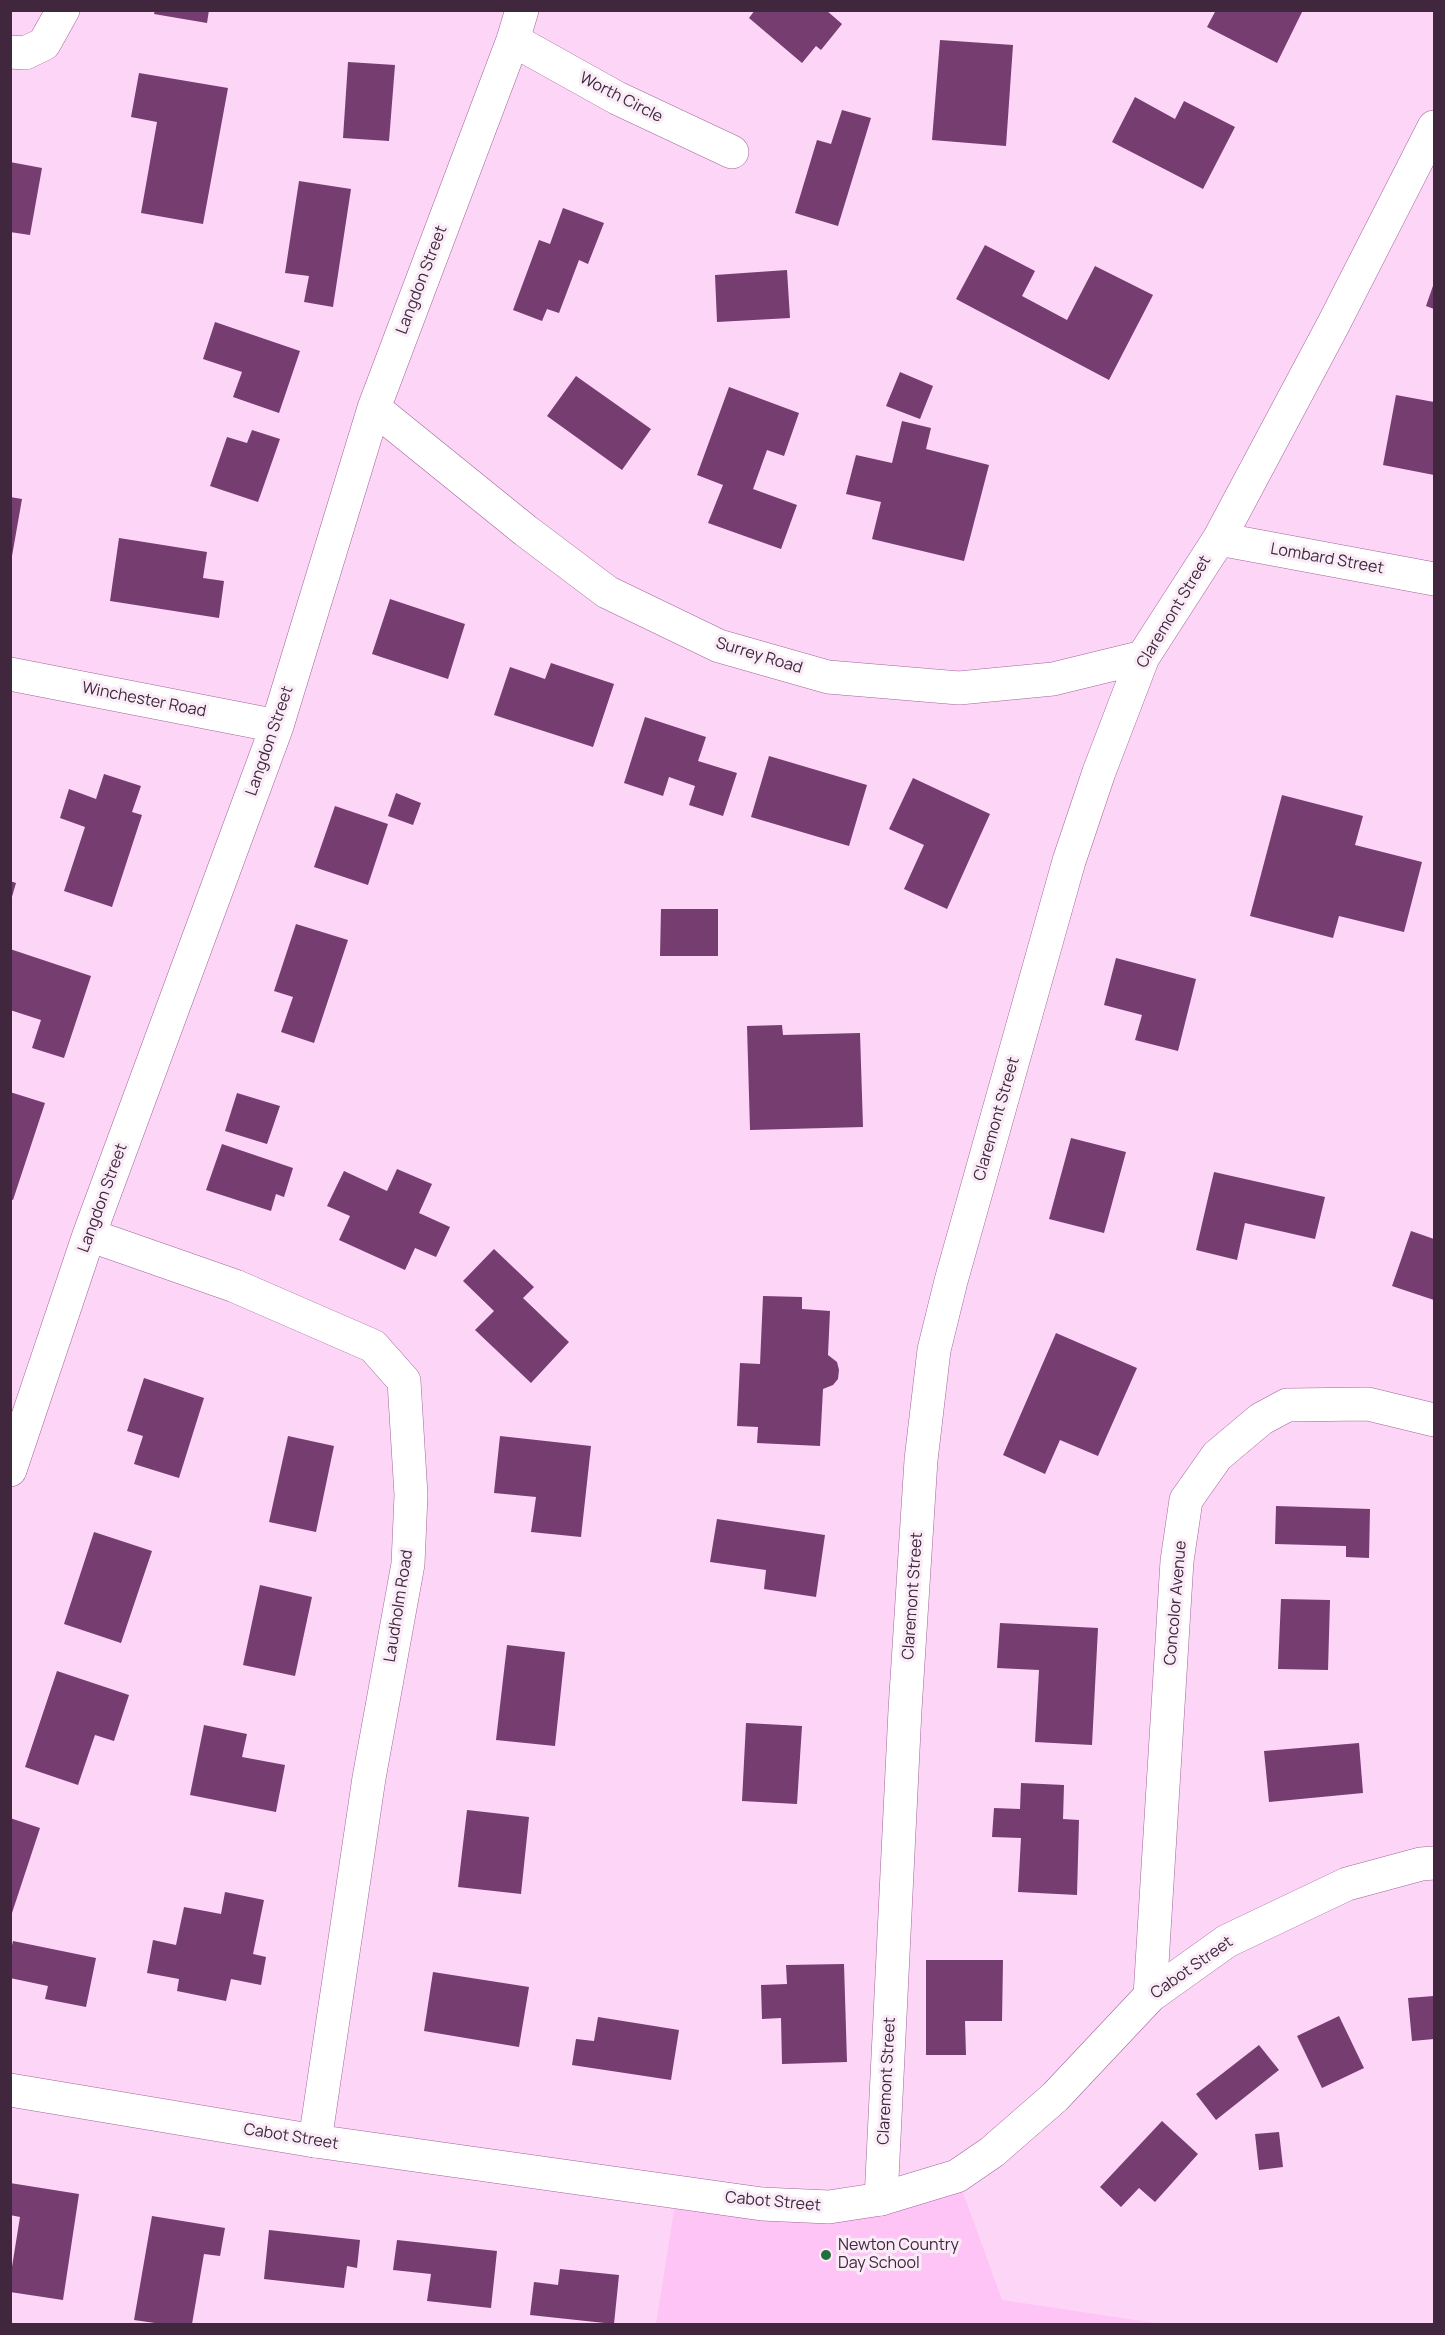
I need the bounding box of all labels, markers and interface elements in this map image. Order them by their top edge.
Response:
street label: Worth Circle [576,69,666,127]
street label: Langdon Street [392,223,452,337]
street label: Lombard Street [1269,540,1385,578]
street label: Claremont Street [1133,552,1215,672]
street label: Surrey Road [713,634,805,678]
street label: Winchester Road [80,679,208,721]
street label: Langdon Street [242,684,298,798]
street label: Claremont Street [970,1055,1024,1183]
street label: Langdon Street [74,1141,132,1255]
street label: Claremont Street [899,1532,927,1660]
street label: Concolor Avenue [1161,1540,1191,1666]
street label: Laudholm Road [381,1548,417,1664]
street label: Cabot Street [1147,1933,1237,2003]
street label: Claremont Street [874,2017,900,2145]
street label: Cabot Street [242,2120,340,2154]
street label: Cabot Street [724,2188,822,2216]
place label: Newton Country Day School [838,2236,959,2274]
marker: Newton Country Day School [819,2248,833,2262]

